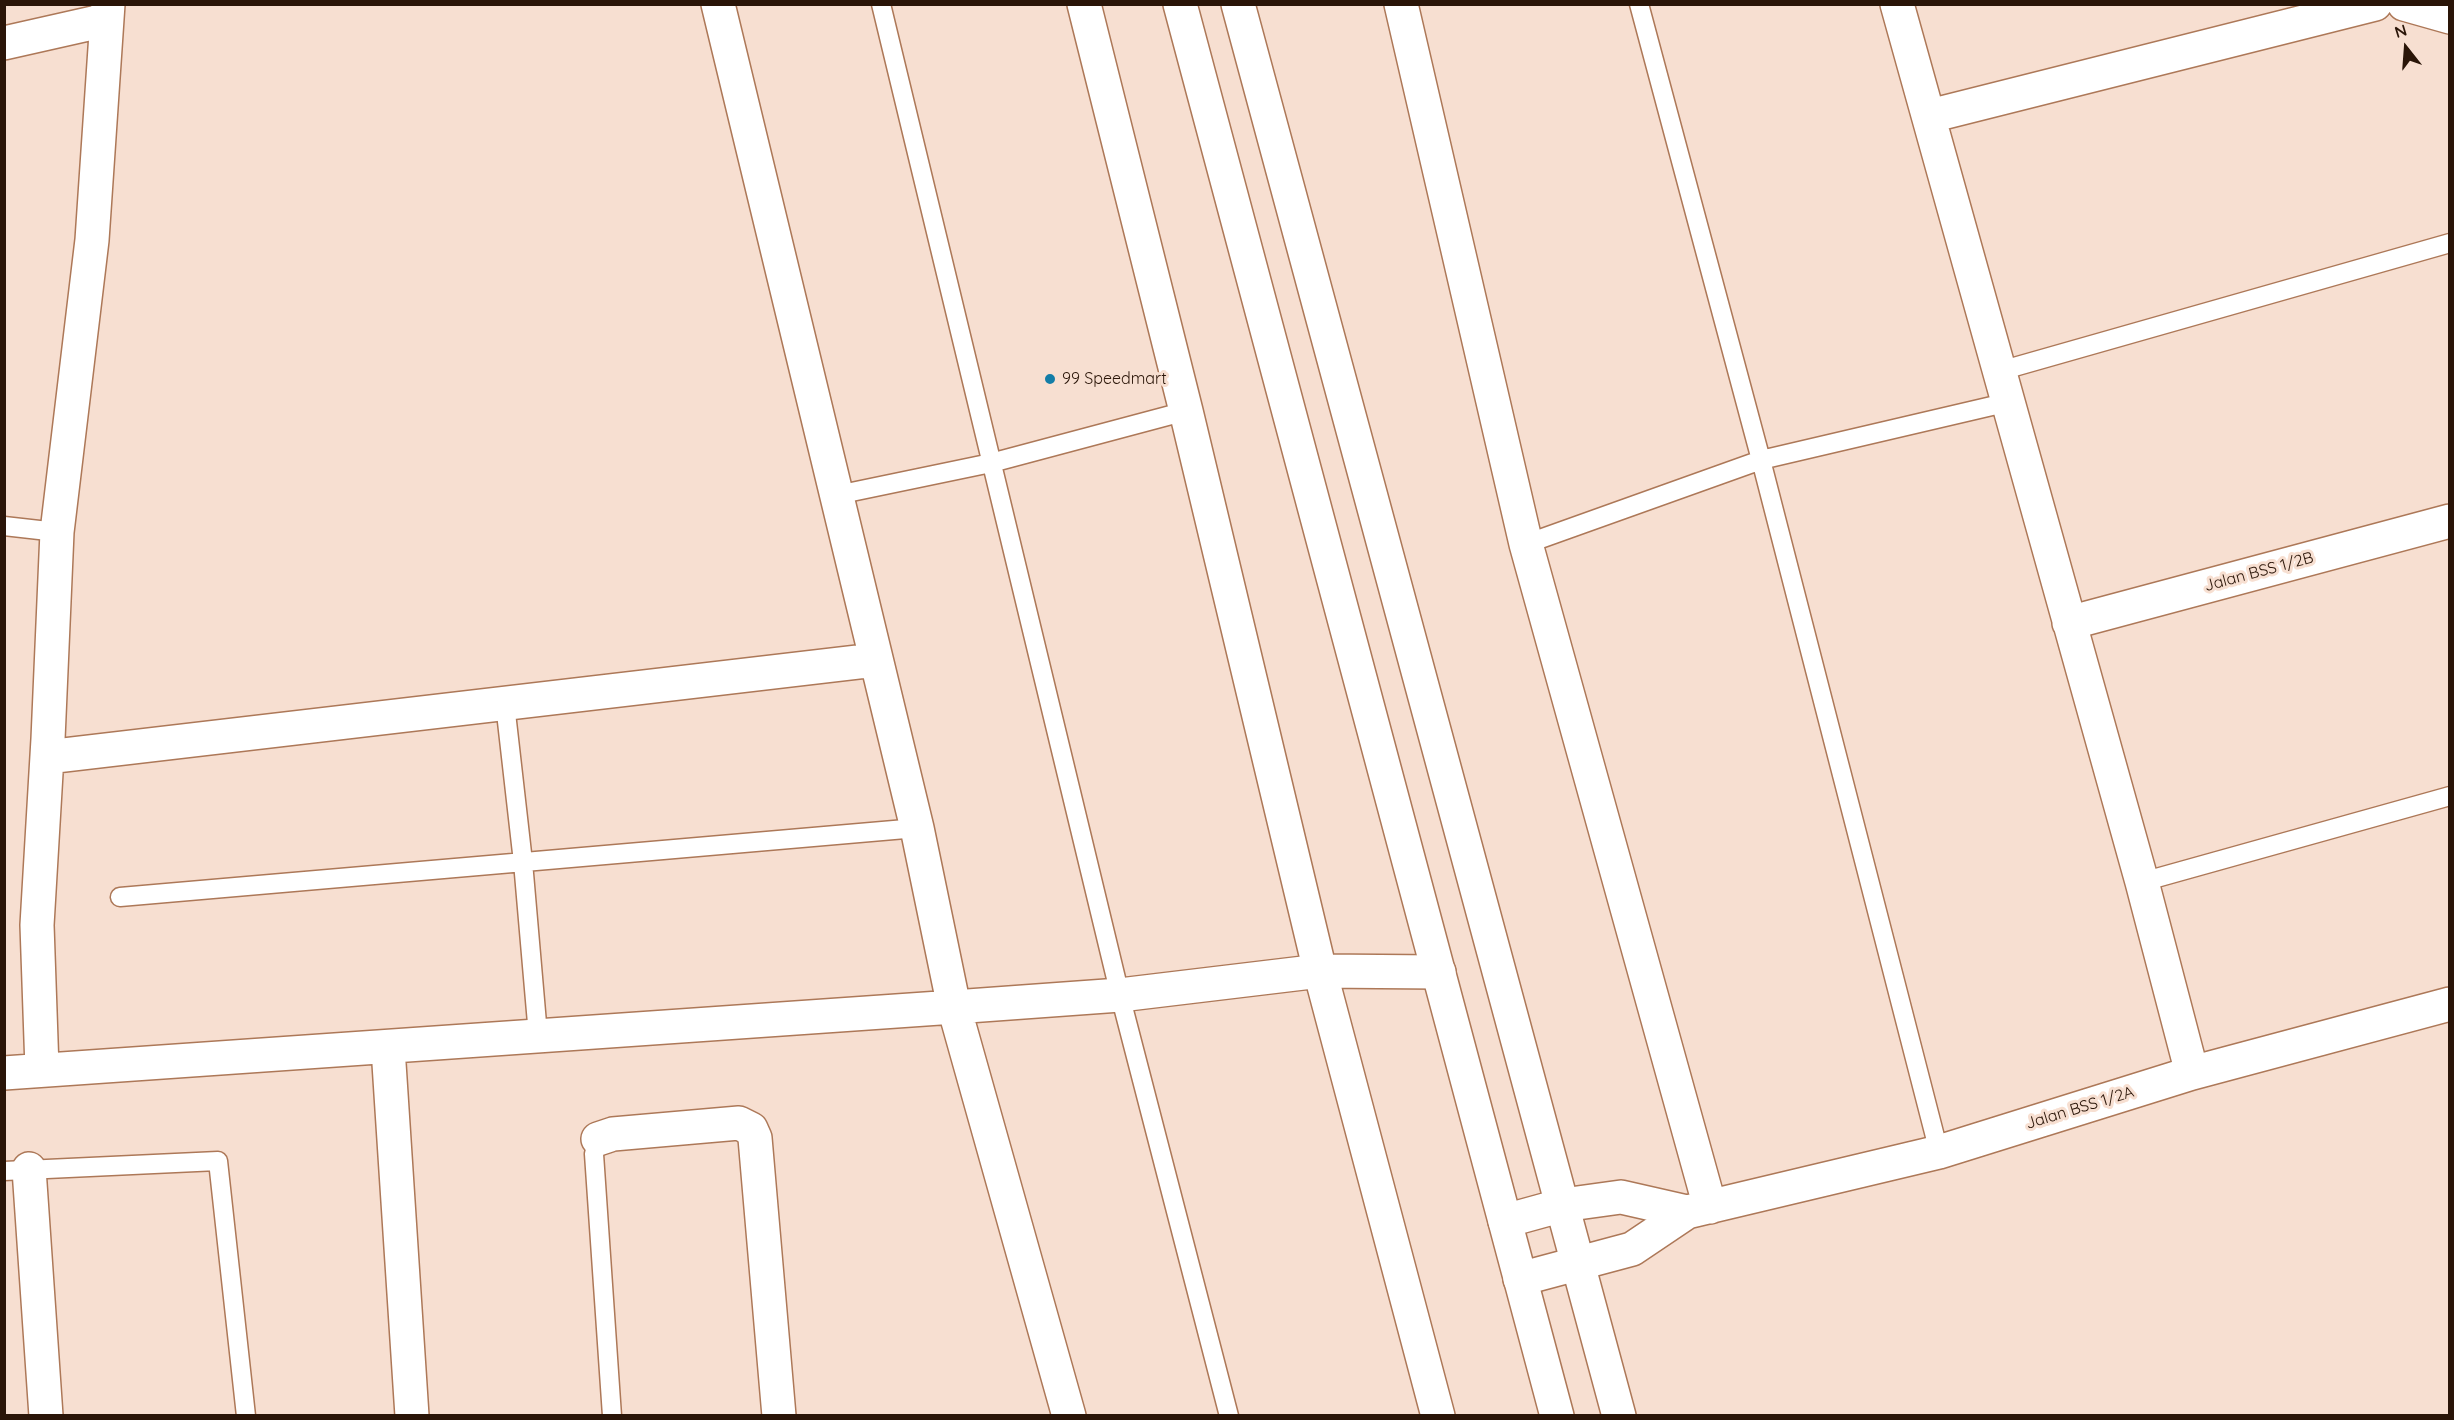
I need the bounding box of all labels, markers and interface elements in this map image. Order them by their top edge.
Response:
north arrow [2376,18,2436,78]
text: N [2392,20,2409,42]
place label: 99 Speedmart [1062,369,1167,389]
marker: 99 Speedmart [1043,372,1057,386]
street label: Jalan BSS 1/2B [2202,548,2316,596]
street label: Jalan BSS 1/2A [2024,1082,2136,1134]

